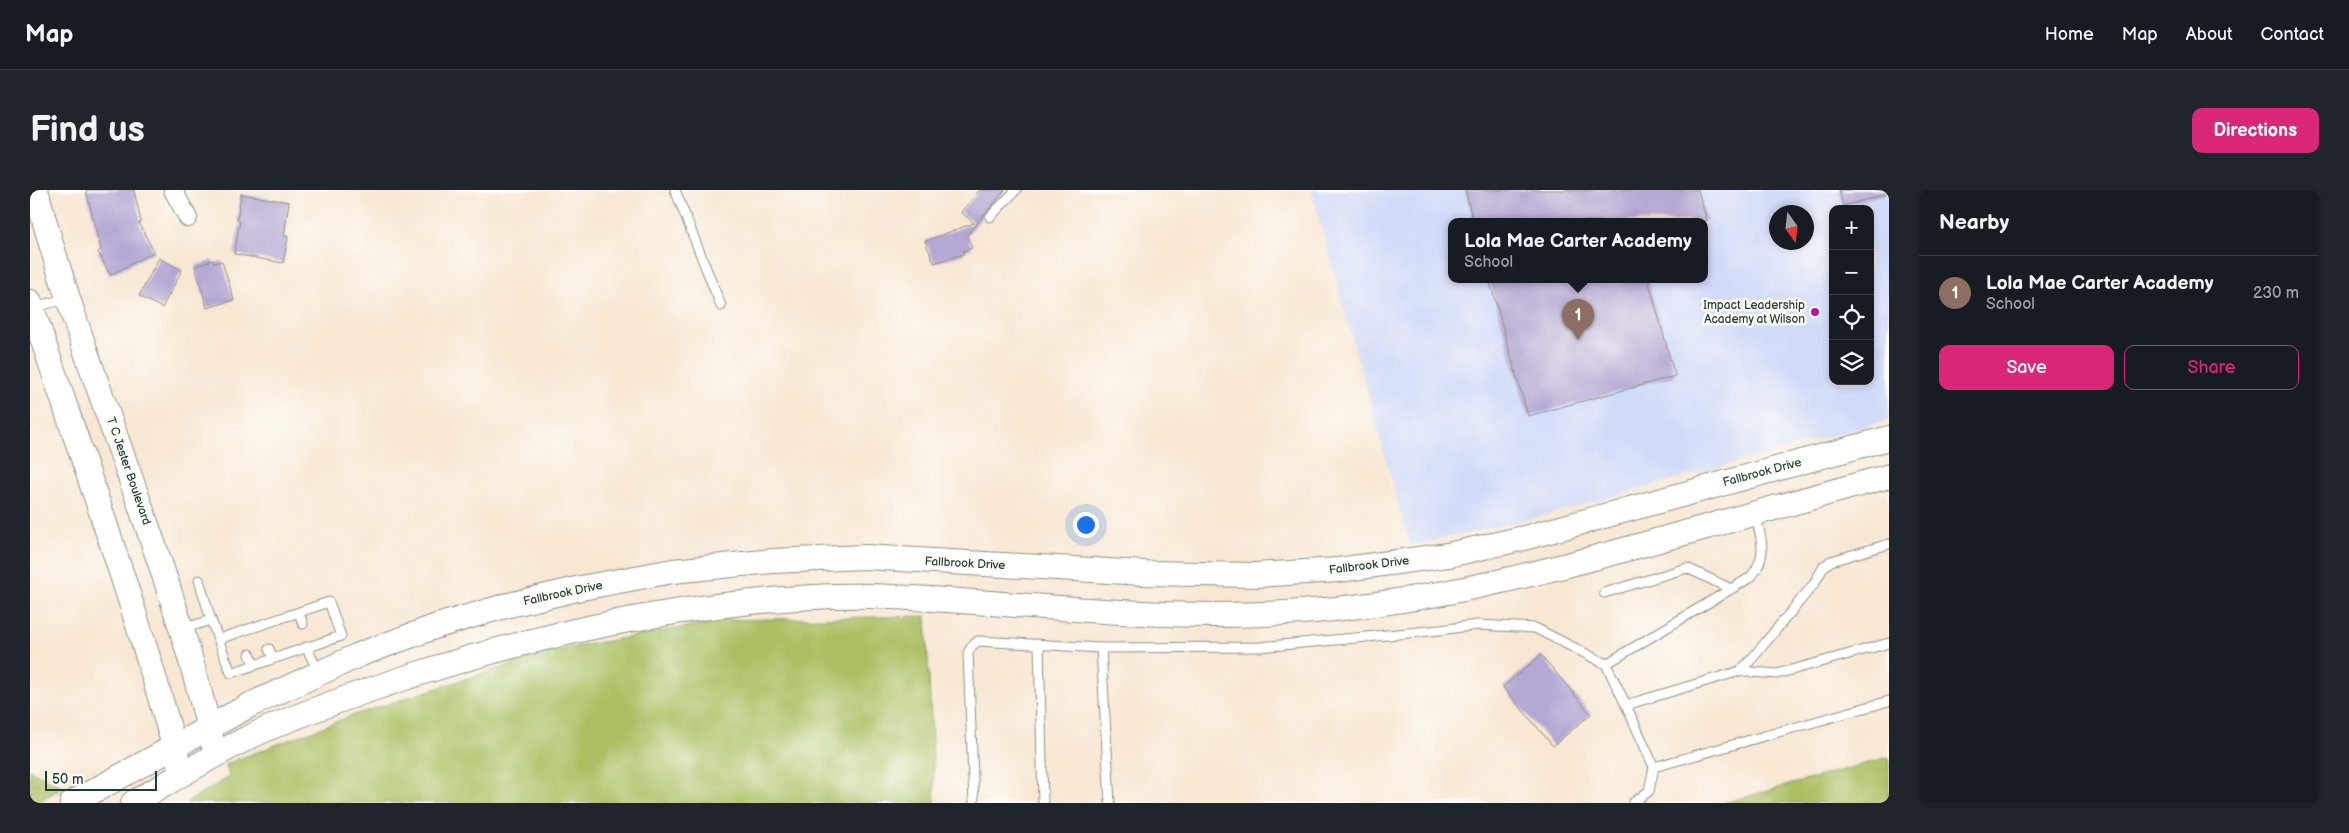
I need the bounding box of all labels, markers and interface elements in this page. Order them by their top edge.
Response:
text: Map [25,20,73,49]
text: Home [2045,24,2094,45]
text: Map [2122,24,2158,45]
text: About [2186,24,2233,45]
text: Contact [2261,24,2324,45]
button: Directions [2192,108,2319,153]
text: Find us [30,109,145,152]
north arrow [1769,205,1814,250]
map controls [1829,205,1874,385]
button: + [1829,205,1874,250]
text: Nearby [1939,210,2009,235]
popup [1448,218,1708,283]
text: Lola Mae Carter Academy [1464,230,1692,253]
button: − [1829,250,1874,295]
text: School [1464,253,1513,272]
text: Lola Mae Carter Academy [1986,272,2213,295]
text: 1 [1952,284,1958,303]
text: 230 m [2253,284,2299,303]
button: locate [1829,295,1874,340]
text: School [1986,295,2035,314]
place label: Impact Leadership Academy at Wilson [1703,298,1805,327]
pin: 1 [1562,299,1594,340]
marker: Impact Leadership Academy at Wilson [1809,306,1821,318]
button: layers [1829,340,1874,385]
button: Save [1939,345,2114,390]
button: Share [2124,345,2299,390]
street label: T C Jester Boulevard [103,415,154,527]
street label: Fallbrook Drive [1721,455,1803,490]
your location [1073,512,1099,538]
street label: Fallbrook Drive [1328,553,1410,578]
street label: Fallbrook Drive [924,554,1006,573]
street label: Fallbrook Drive [522,578,604,609]
scale bar [45,768,158,791]
text: 50 m [52,771,84,788]

